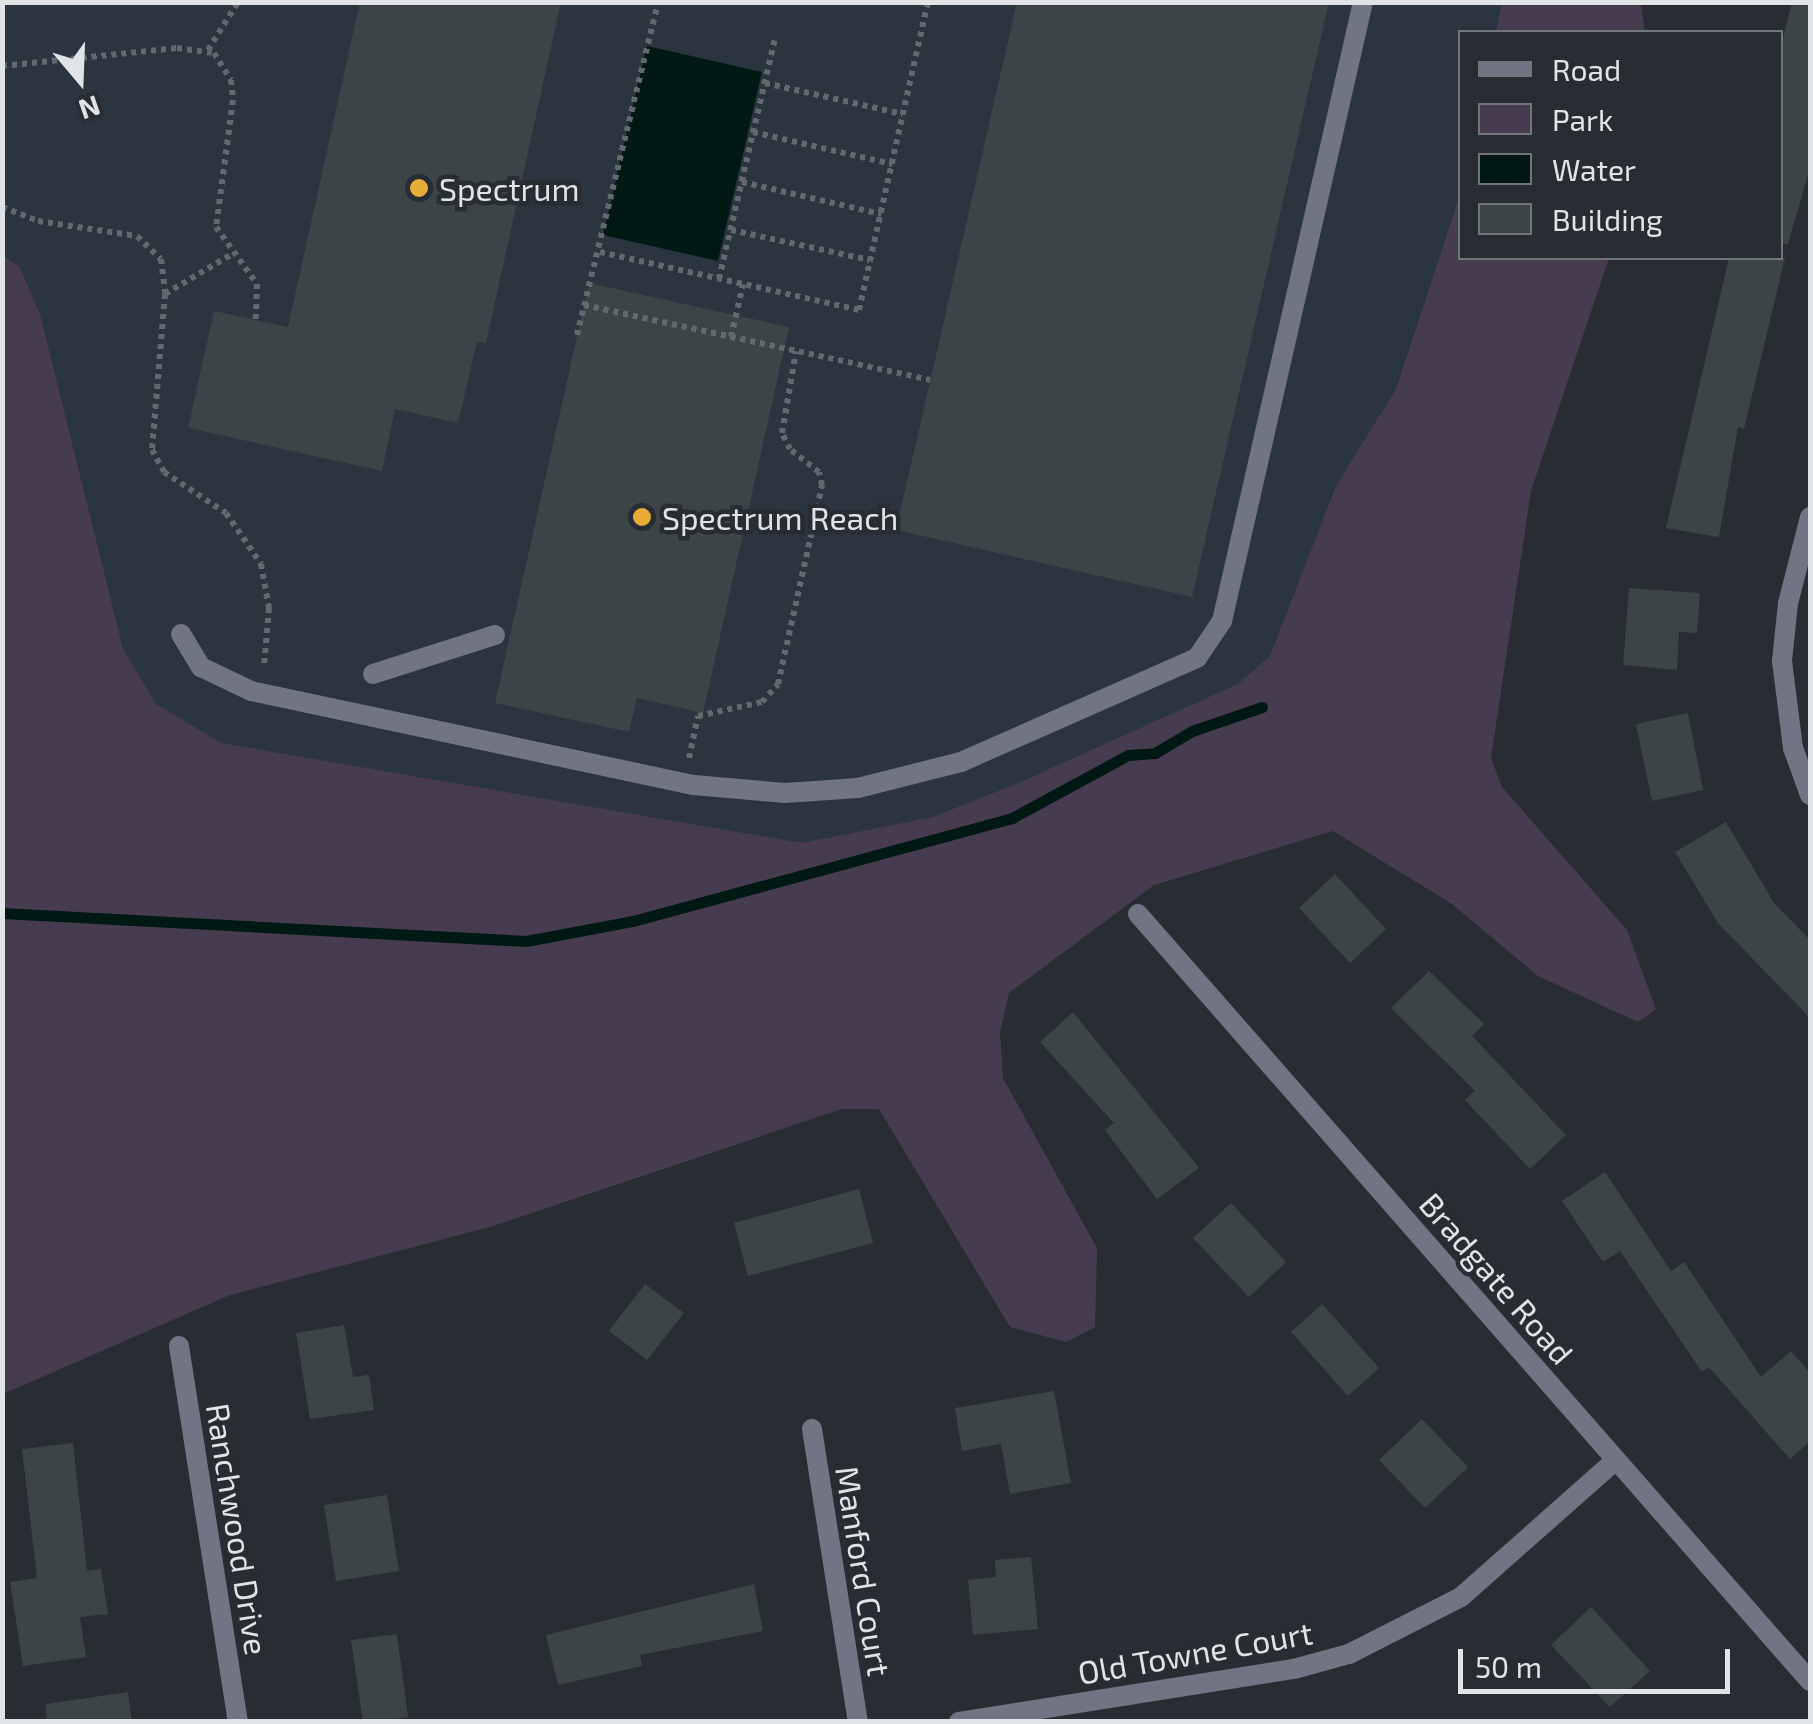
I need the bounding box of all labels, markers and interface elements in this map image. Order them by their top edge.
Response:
north arrow [30,30,130,130]
legend [1458,30,1783,260]
text: Road [1552,51,1621,87]
text: N [75,89,105,128]
text: Park [1552,101,1613,137]
text: Water [1552,151,1636,187]
place label: Spectrum [439,169,580,207]
marker: Spectrum [408,177,430,199]
text: Building [1552,201,1663,237]
place label: Spectrum Reach [662,498,898,536]
marker: Spectrum Reach [631,506,653,528]
street label: Bradgate Road [1412,1185,1582,1371]
street label: Ranchwood Drive [199,1400,277,1658]
street label: Manford Court [828,1463,900,1679]
street label: Old Towne Court [1074,1612,1316,1692]
scale bar [1463,1629,1736,1691]
text: 50 m [1475,1648,1542,1684]

